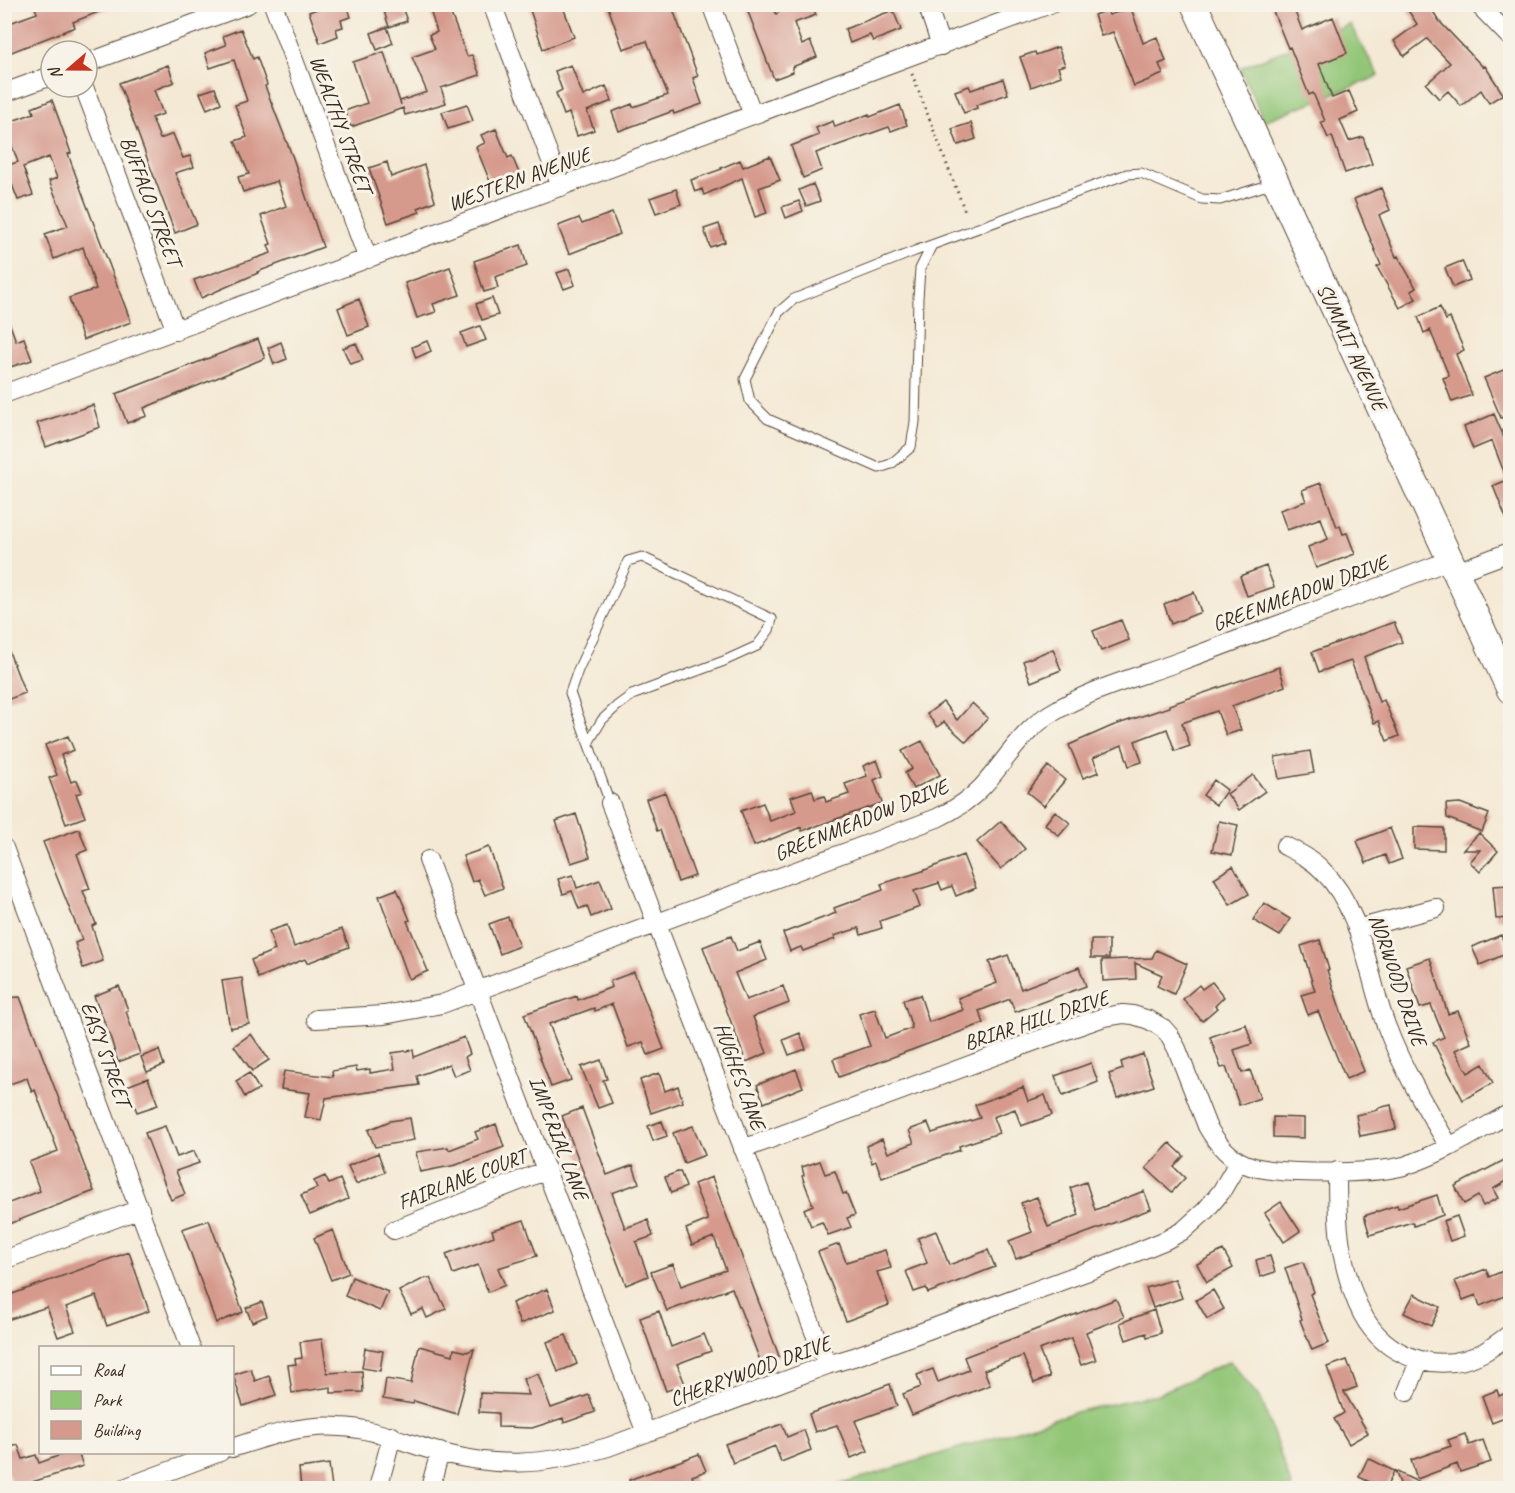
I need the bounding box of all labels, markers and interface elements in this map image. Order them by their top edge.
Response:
north arrow [39,39,99,99]
street label: WEALTHY STREET [304,52,380,201]
text: N [44,63,67,82]
street label: BUFFALO STREET [114,133,190,274]
street label: WESTERN AVENUE [444,140,596,217]
street label: SUMMIT AVENUE [1311,279,1394,417]
street label: GREENMEADOW DRIVE [1209,548,1394,637]
street label: GREENMEADOW DRIVE [770,772,954,867]
street label: NORWOOD DRIVE [1363,911,1434,1052]
street label: BRIAR HILL DRIVE [960,984,1114,1056]
street label: EASY STREET [75,998,139,1115]
street label: HUGHES LANE [709,1019,772,1136]
street label: IMPERIAL LANE [523,1072,595,1206]
street label: FAIRLANE COURT [394,1141,534,1215]
street label: CHERRYWOOD DRIVE [666,1329,836,1412]
legend [39,1346,234,1454]
text: Road [93,1359,126,1381]
text: Park [93,1389,123,1411]
text: Building [93,1419,142,1441]

